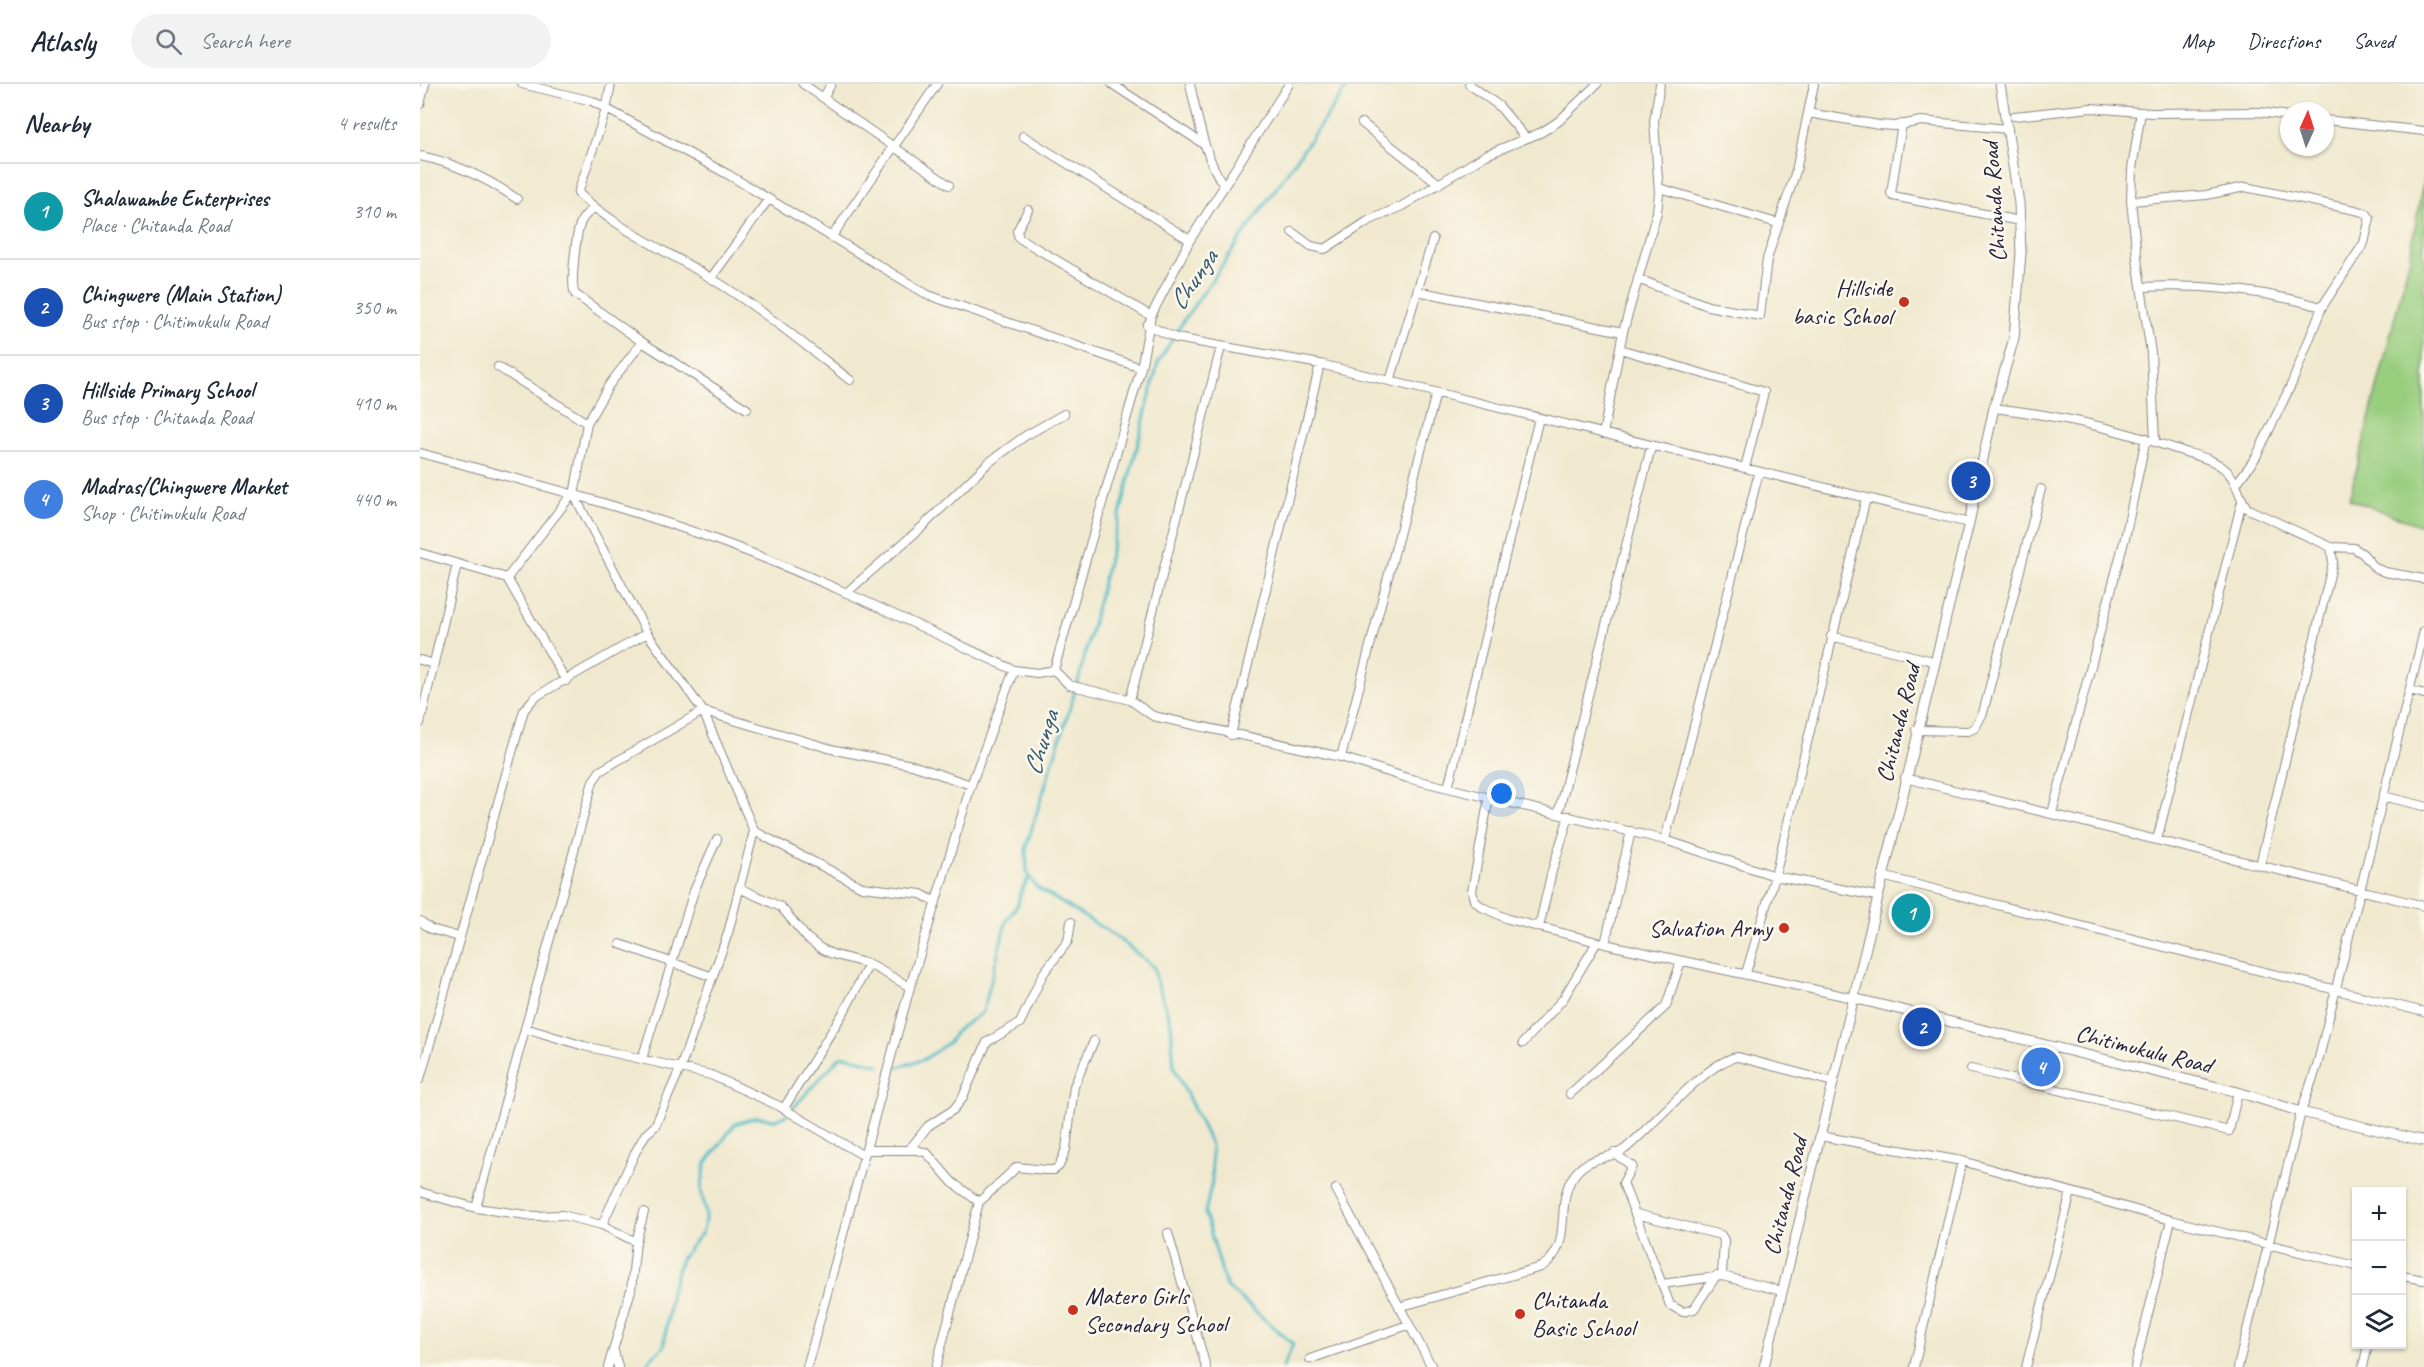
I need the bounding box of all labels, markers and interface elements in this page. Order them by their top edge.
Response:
search box [131,14,551,68]
text: Atlasly [30,24,95,59]
icon: search [152,25,185,58]
text: Search here [200,27,290,55]
text: Map [2182,28,2214,54]
text: Directions [2247,28,2320,54]
text: Saved [2353,28,2394,54]
north arrow [2280,102,2334,156]
text: Nearby [24,107,89,140]
text: 4 results [337,111,396,136]
street label: Chitanda Road [1975,137,2013,263]
text: Shalawambe Enterprises [81,185,269,213]
text: 1 [39,199,48,224]
text: 310 m [353,199,396,224]
text: Place · Chitanda Road [81,213,230,238]
water label: Chunga [1161,242,1226,316]
place label: Hillside basic School [1792,273,1896,331]
text: Chingwere (Main Station) [81,281,281,309]
text: 2 [39,295,48,320]
text: 350 m [353,295,396,320]
marker: Hillside basic School [1897,295,1911,309]
text: Bus stop · Chitimukulu Road [81,309,268,334]
text: Hillside Primary School [81,377,254,405]
text: 3 [39,391,48,416]
text: 410 m [353,391,396,416]
text: Bus stop · Chitanda Road [81,405,252,430]
pin: 3 [1952,458,1990,504]
text: Madras/Chingwere Market [81,473,287,501]
text: 4 [39,487,48,512]
text: 440 m [353,487,396,512]
text: Shop · Chitimukulu Road [81,501,245,526]
street label: Chitanda Road [1869,657,1928,785]
water label: Chunga [1016,704,1067,779]
your location [1487,779,1516,808]
pin: 1 [1892,890,1930,936]
place label: Salvation Army [1649,913,1774,943]
marker: Salvation Army [1777,921,1791,935]
pin: 2 [1902,1004,1942,1050]
street label: Chitimukulu Road [2073,1018,2219,1081]
pin: 4 [2022,1044,2060,1090]
street label: Chitanda Road [1756,1130,1815,1258]
map controls [2352,1187,2406,1349]
button: + [2352,1187,2406,1241]
button: − [2352,1241,2406,1295]
place label: Matero Girls Secondary School [1085,1281,1230,1339]
place label: Chitanda Basic School [1532,1285,1639,1343]
button: layers [2352,1295,2406,1349]
marker: Matero Girls Secondary School [1066,1303,1080,1317]
marker: Chitanda Basic School [1513,1307,1527,1321]

